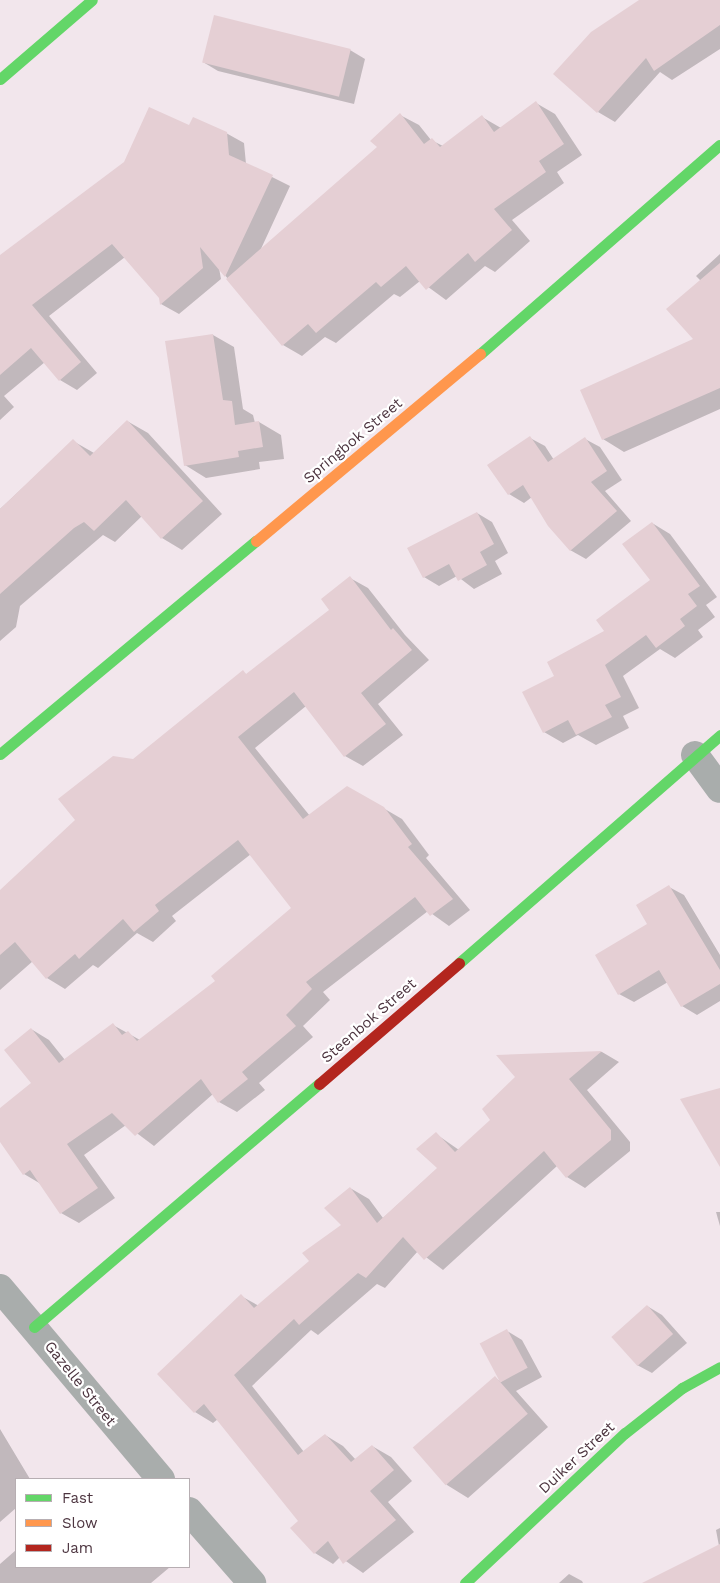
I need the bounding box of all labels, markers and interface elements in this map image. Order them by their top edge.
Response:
street label: Springbok Street [300,394,406,488]
street label: Steenbok Street [318,975,420,1067]
street label: Gazelle Street [40,1338,120,1430]
street label: Duiker Street [535,1418,619,1498]
legend [15,1478,190,1568]
text: Fast [62,1489,93,1507]
text: Slow [62,1514,98,1532]
text: Jam [62,1539,93,1557]

